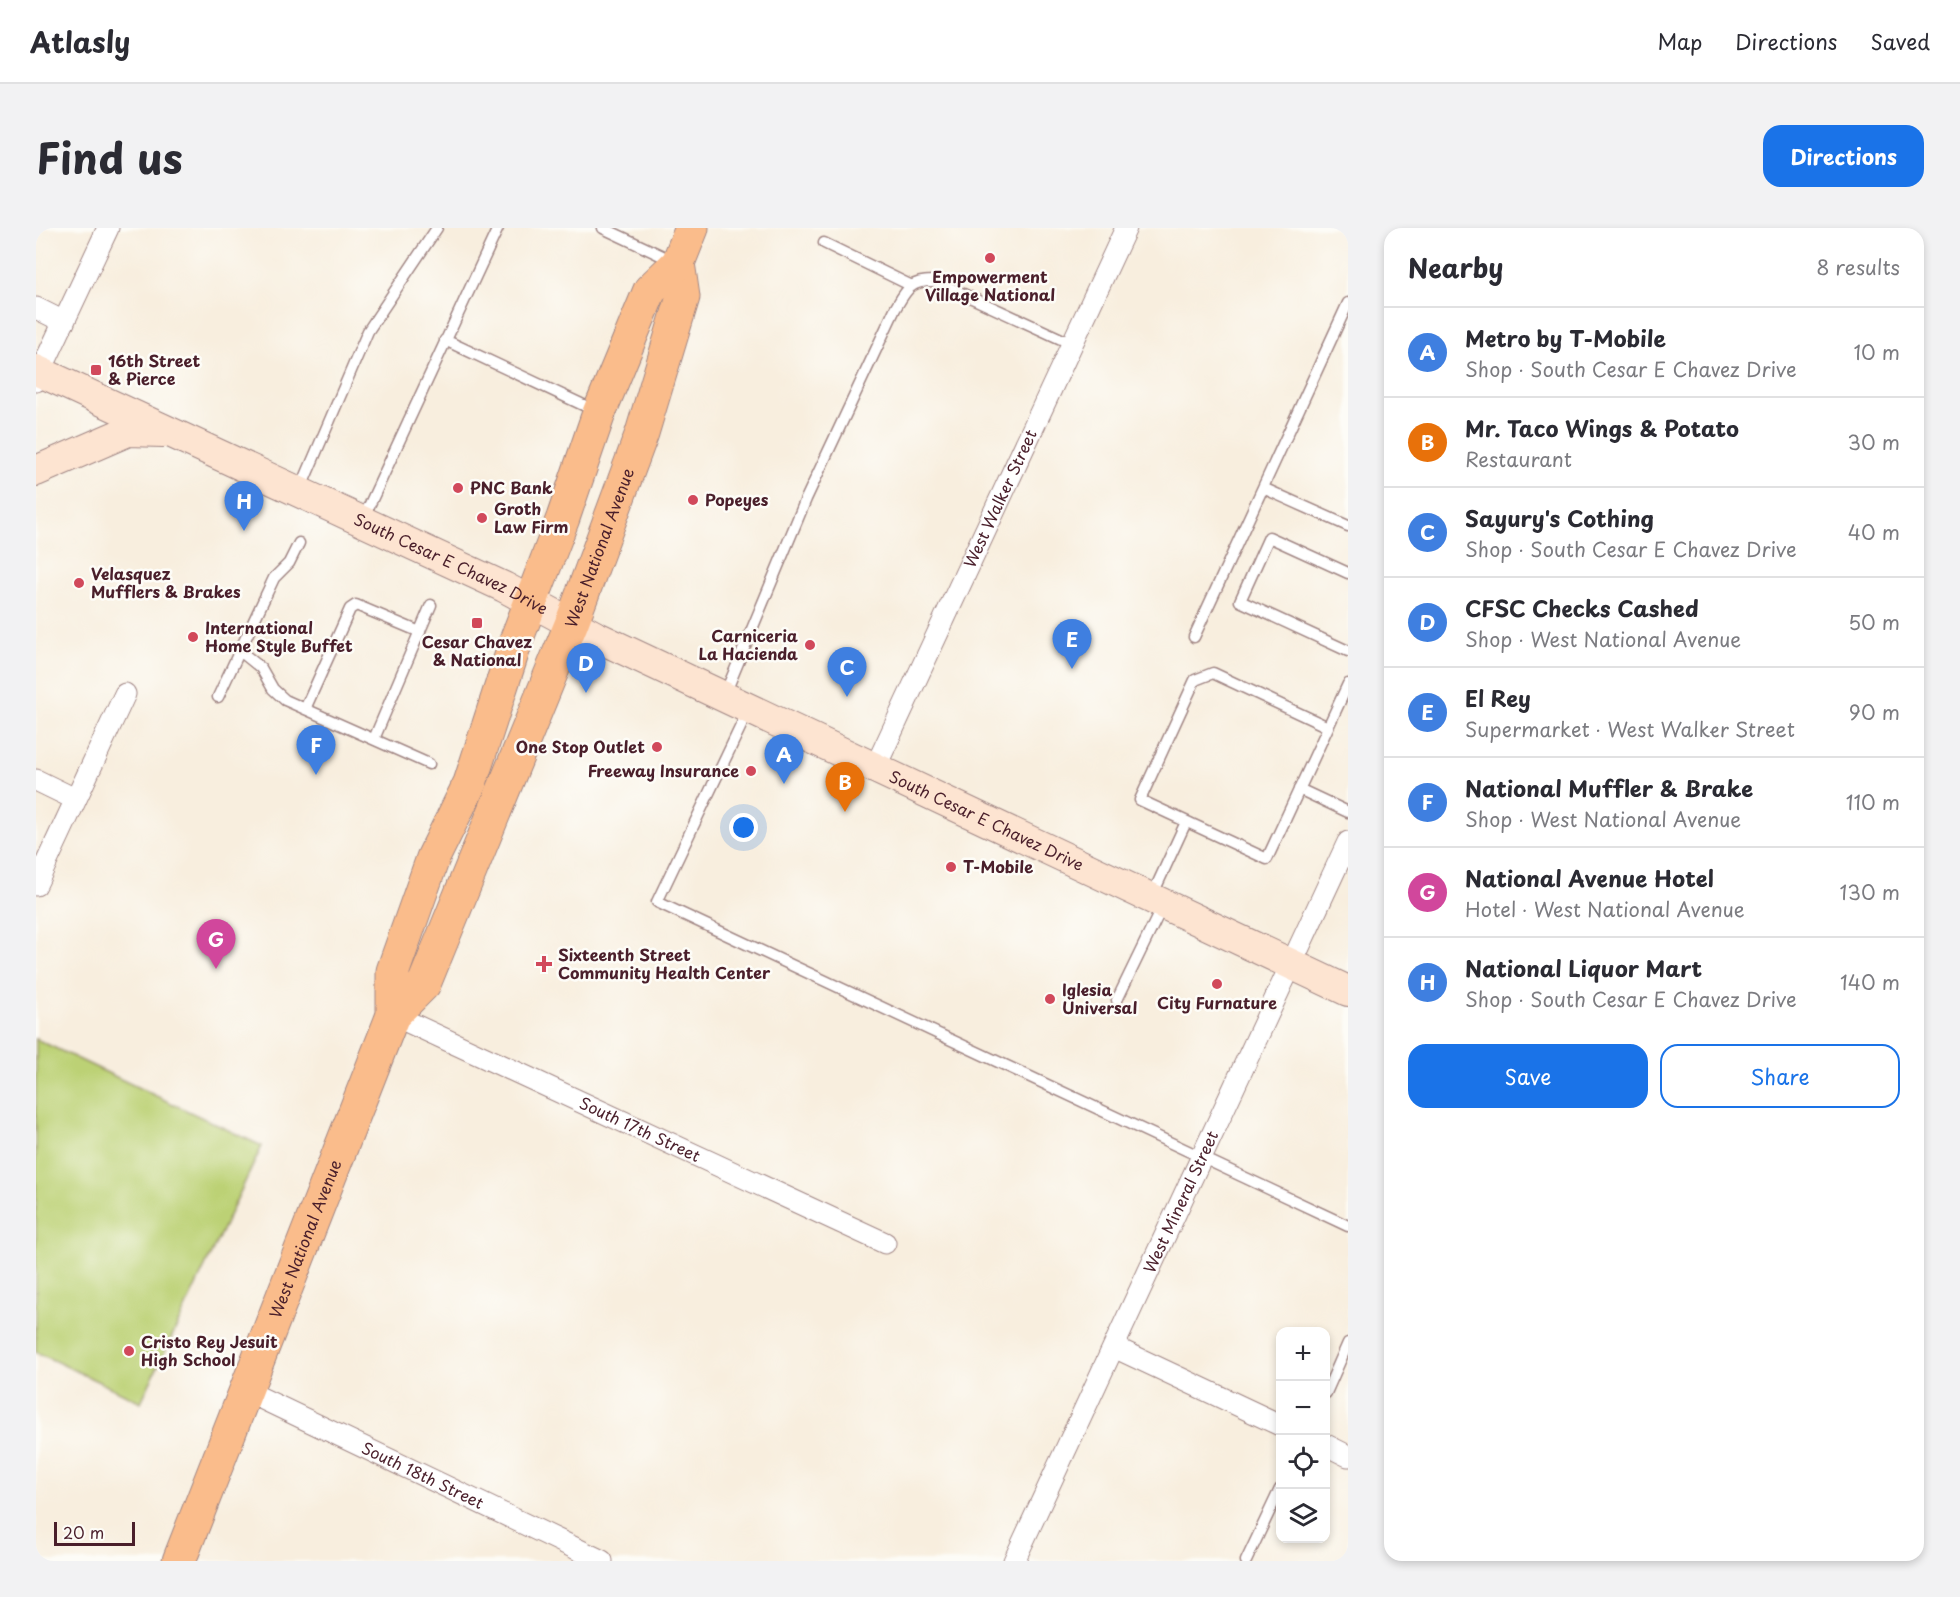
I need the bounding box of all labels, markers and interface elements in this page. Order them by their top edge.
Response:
text: Atlasly [30,20,130,63]
text: Map [1657,25,1702,57]
text: Directions [1735,25,1837,57]
text: Saved [1870,25,1930,57]
text: Find us [36,125,183,188]
button: Directions [1763,125,1924,187]
text: Nearby [1408,248,1503,287]
marker: Empowerment Village National [983,251,997,265]
text: 8 results [1816,252,1900,282]
place label: Empowerment Village National [925,264,1055,306]
text: Metro by T-Mobile [1465,321,1666,354]
text: A [1420,337,1435,367]
text: 10 m [1853,337,1900,367]
place label: 16th Street & Pierce [108,348,200,390]
text: Shop · South Cesar E Chavez Drive [1465,354,1797,384]
marker: 16th Street & Pierce [89,363,103,377]
text: Mr. Taco Wings & Potato [1465,411,1739,444]
street label: West Walker Street [957,425,1042,571]
text: B [1421,427,1434,457]
text: 30 m [1847,427,1900,457]
text: Restaurant [1465,444,1572,474]
street label: West National Avenue [558,464,639,631]
place label: PNC Bank [470,475,553,499]
marker: PNC Bank [451,481,465,495]
pin: H [224,482,264,531]
place label: Popeyes [705,487,769,511]
marker: Popeyes [686,493,700,507]
place label: Groth Law Firm [494,496,569,538]
text: Sayury's Cothing [1465,501,1654,534]
street label: South Cesar E Chavez Drive [351,506,553,620]
marker: Groth Law Firm [475,511,489,525]
text: C [1420,517,1435,547]
text: 40 m [1848,517,1900,547]
text: Shop · South Cesar E Chavez Drive [1465,534,1797,564]
place label: Velasquez Mufflers & Brakes [91,561,241,603]
marker: Velasquez Mufflers & Brakes [72,576,86,590]
text: CFSC Checks Cashed [1465,591,1699,624]
text: D [1420,607,1435,637]
text: 50 m [1848,607,1900,637]
place label: International Home Style Buffet [205,615,353,657]
marker: Cesar Chavez & National [470,616,484,630]
pin: E [1052,620,1092,669]
place label: Carniceria La Hacienda [699,623,798,665]
text: Shop · West National Avenue [1465,624,1741,654]
place label: Cesar Chavez & National [422,629,532,671]
marker: International Home Style Buffet [186,630,200,644]
marker: Carniceria La Hacienda [803,638,817,652]
pin: D [566,644,606,693]
pin: C [828,648,866,697]
text: El Rey [1465,681,1531,714]
text: E [1421,697,1434,727]
text: 90 m [1849,697,1900,727]
text: Supermarket · West Walker Street [1465,714,1795,744]
pin: F [296,726,336,775]
place label: One Stop Outlet [516,734,645,758]
pin: A [764,734,804,784]
marker: One Stop Outlet [650,740,664,754]
place label: Freeway Insurance [588,758,739,782]
pin: B [826,762,864,812]
street label: South Cesar E Chavez Drive [886,763,1088,876]
marker: Freeway Insurance [744,764,758,778]
text: National Muffler & Brake [1465,771,1753,804]
text: F [1422,787,1433,817]
text: 110 m [1846,787,1900,817]
text: Shop · West National Avenue [1465,804,1741,834]
your location [729,813,758,842]
place label: T-Mobile [963,854,1033,878]
marker: T-Mobile [944,860,958,874]
text: National Avenue Hotel [1465,861,1714,894]
text: G [1419,877,1436,907]
text: 130 m [1840,877,1900,907]
text: Hotel · West National Avenue [1465,894,1745,924]
pin: G [196,920,236,969]
place label: Sixteenth Street Community Health Center [558,942,771,984]
text: National Liquor Mart [1465,951,1702,984]
marker: Sixteenth Street Community Health Center [535,955,553,973]
text: H [1420,967,1435,997]
text: 140 m [1840,967,1900,997]
place label: Iglesia Universal [1062,977,1137,1019]
marker: City Furnature [1210,977,1224,991]
text: Shop · South Cesar E Chavez Drive [1465,984,1797,1014]
place label: City Furnature [1157,990,1277,1014]
marker: Iglesia Universal [1043,992,1057,1006]
button: Save [1408,1044,1648,1108]
button: Share [1660,1044,1900,1108]
street label: South 17th Street [576,1090,705,1167]
street label: West Mineral Street [1136,1126,1224,1277]
street label: West National Avenue [262,1155,346,1321]
map controls [1276,1327,1330,1543]
button: + [1276,1327,1330,1381]
place label: Cristo Rey Jesuit High School [141,1329,278,1371]
marker: Cristo Rey Jesuit High School [122,1344,136,1358]
button: − [1276,1381,1330,1435]
street label: South 18th Street [358,1435,488,1514]
button: locate [1276,1435,1330,1489]
button: layers [1276,1489,1330,1543]
scale bar [54,1519,135,1546]
text: 20 m [63,1520,104,1544]

